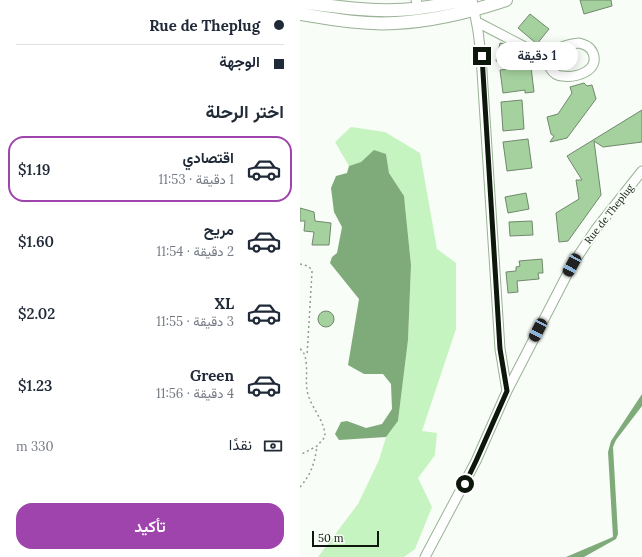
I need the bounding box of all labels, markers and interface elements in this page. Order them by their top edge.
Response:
text: Rue de Theplug [149,16,260,35]
callout: 1 دقيقة [496,42,578,70]
route end [473,47,491,65]
text: 1 دقيقة [517,47,557,64]
text: الوجهة [219,52,260,71]
text: اختر الرحلة [205,100,284,123]
text: اقتصادي [182,148,234,167]
icon: car [246,151,282,187]
text: $1.19 [18,160,51,179]
text: 1 دقيقة · 11:53 [159,171,234,188]
street label: Rue de Theplug [582,181,637,247]
text: مريح [204,220,234,239]
icon: car [246,223,282,259]
text: $1.60 [18,232,54,251]
text: 2 دقيقة · 11:54 [157,243,234,260]
car [561,252,583,278]
text: XL [214,294,234,313]
icon: car [246,295,282,331]
text: $2.02 [18,304,55,323]
text: 3 دقيقة · 11:55 [156,313,234,330]
car [527,317,549,343]
text: Green [190,366,234,385]
icon: car [246,367,282,403]
text: $1.23 [18,376,52,395]
text: 4 دقيقة · 11:56 [156,385,234,402]
text: نقدًا [229,435,252,454]
icon: cash [262,435,284,457]
text: 330 m [16,438,54,455]
route start [456,475,474,493]
button: تأكيد [16,503,284,549]
scale bar [312,529,379,548]
text: 50 m [318,531,344,545]

